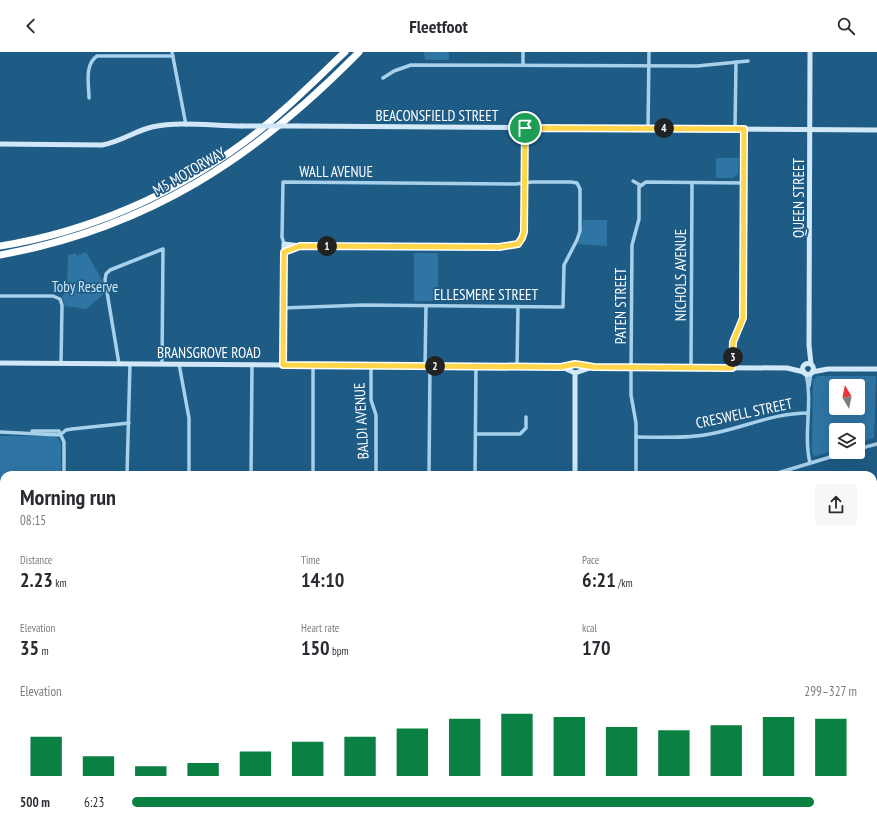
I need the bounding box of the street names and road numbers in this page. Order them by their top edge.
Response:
street label: BEACONSFIELD STREET [376,106,499,125]
street label: M5 MOTORWAY [149,143,229,199]
street label: QUEEN STREET [789,158,808,238]
street label: WALL AVENUE [299,162,373,181]
street label: NICHOLS AVENUE [671,229,690,321]
street label: PATEN STREET [611,267,630,344]
street label: ELLESMERE STREET [434,285,539,304]
street label: BRANSGROVE ROAD [157,343,261,362]
street label: BALDI AVENUE [350,382,372,460]
street label: CRESWELL STREET [694,393,794,433]

